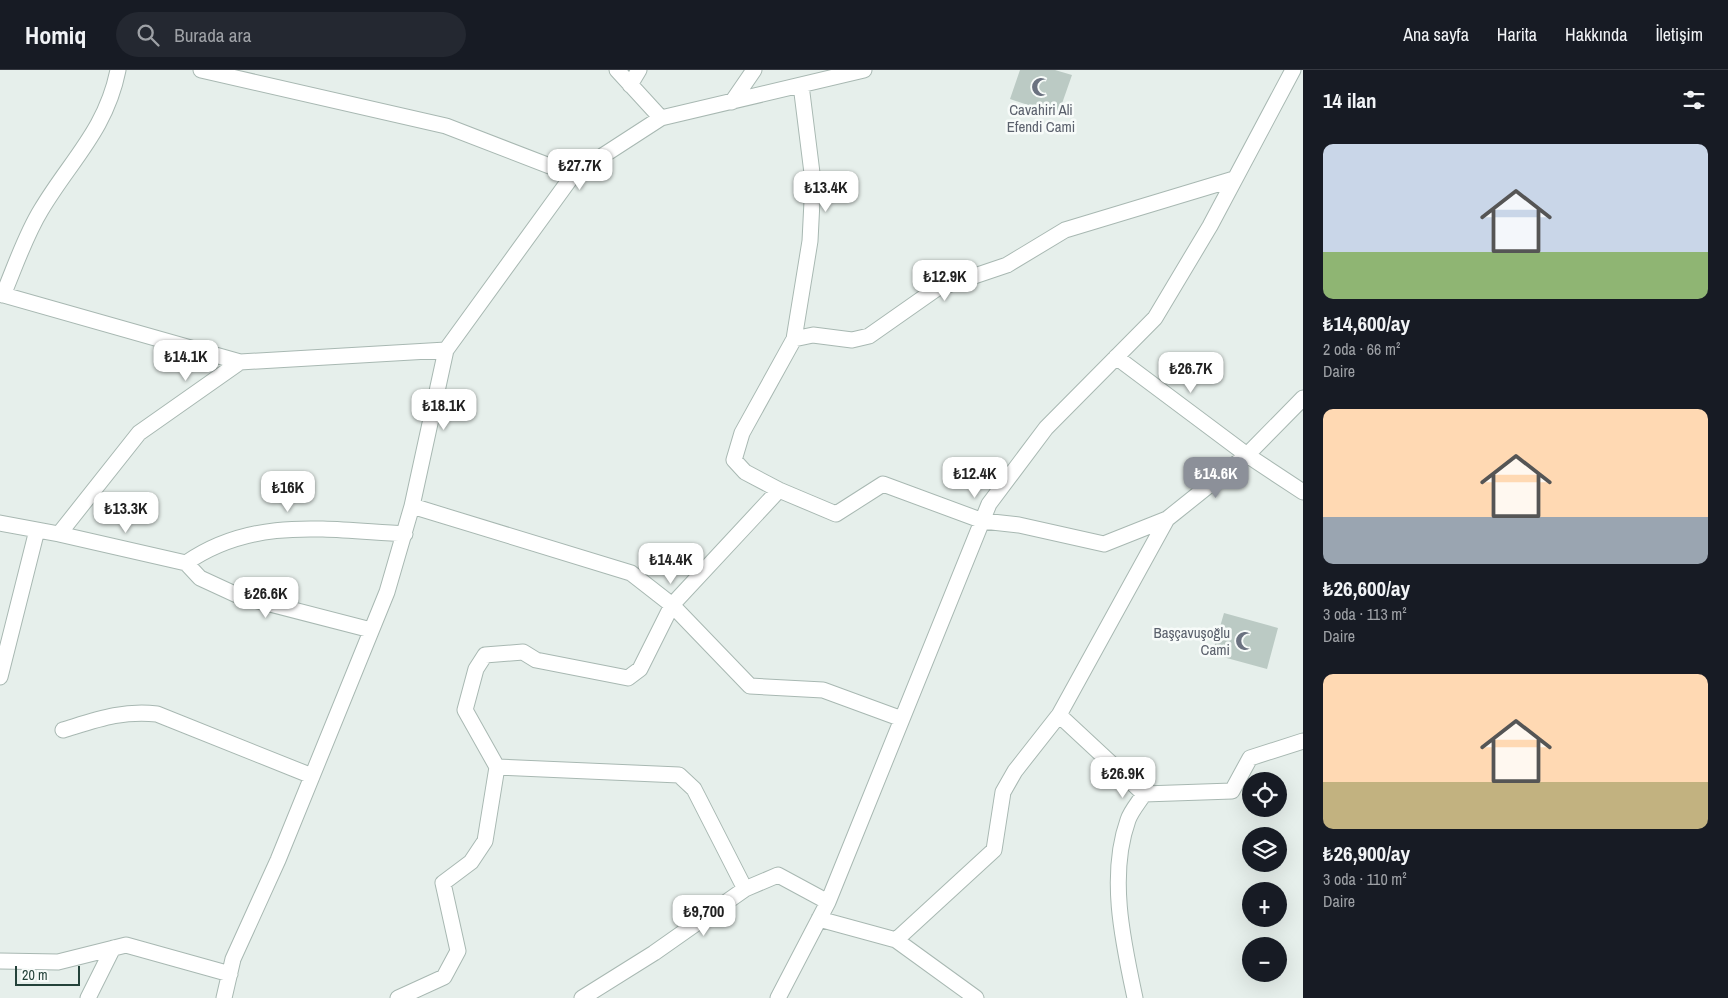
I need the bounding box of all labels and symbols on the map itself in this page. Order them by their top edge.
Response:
mosque icon: Cavahiri Ali Efendi Cami [1030,76,1052,98]
place label: Cavahiri Ali Efendi Cami [1007,99,1075,137]
pin: ₺27.7K [539,148,621,191]
pin: ₺13.4K [785,170,867,213]
pin: ₺12.9K [904,260,986,302]
pin: ₺14.1K [145,340,227,382]
pin: ₺26.7K [1150,352,1232,394]
pin: ₺18.1K [403,388,485,431]
pin: ₺12.4K [934,456,1016,499]
pin: ₺14.6K [1175,456,1257,499]
pin: ₺16K [258,470,318,513]
pin: ₺13.3K [85,492,167,534]
pin: ₺14.4K [630,542,712,585]
pin: ₺26.6K [225,576,307,619]
place label: Başçavuşoğlu Cami [1153,622,1230,660]
mosque icon: Başçavuşoğlu Cami [1234,630,1256,652]
pin: ₺26.9K [1082,756,1164,799]
pin: ₺9,700 [663,894,745,937]
scale bar [15,963,80,986]

